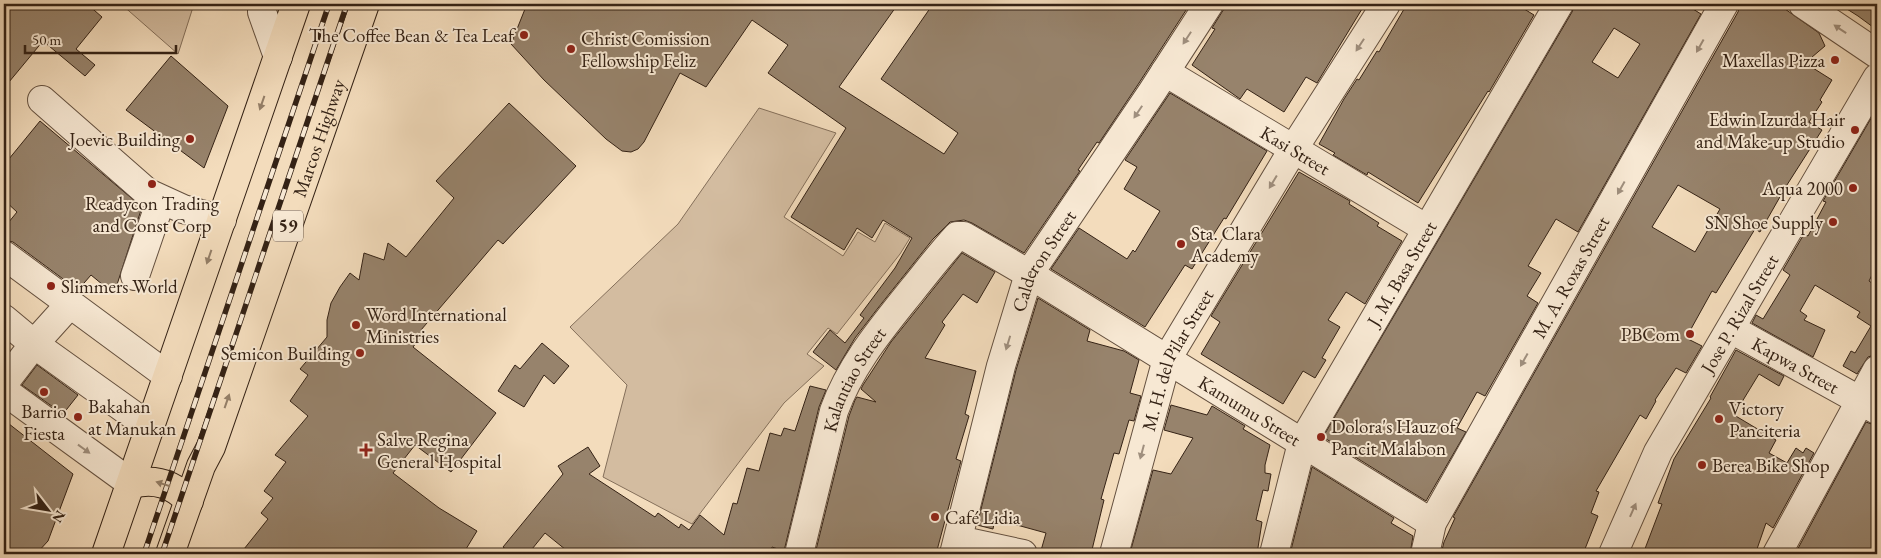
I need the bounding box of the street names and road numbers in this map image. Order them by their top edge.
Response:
street label: Marcos Highway [287,75,351,201]
street label: Kasi Street [1256,120,1335,181]
street label: Calderon Street [1006,205,1082,315]
road number: 59 [273,210,303,242]
street label: M. A. Roxas Street [1527,212,1615,343]
street label: J. M. Basa Street [1360,216,1442,333]
street label: Jose P. Rizal Street [1694,250,1784,379]
street label: M. H. del Pilar Street [1136,284,1219,434]
street label: Kalantiao Street [817,322,892,435]
street label: Kapwa Street [1747,331,1844,400]
street label: Kamumu Street [1194,370,1305,452]

